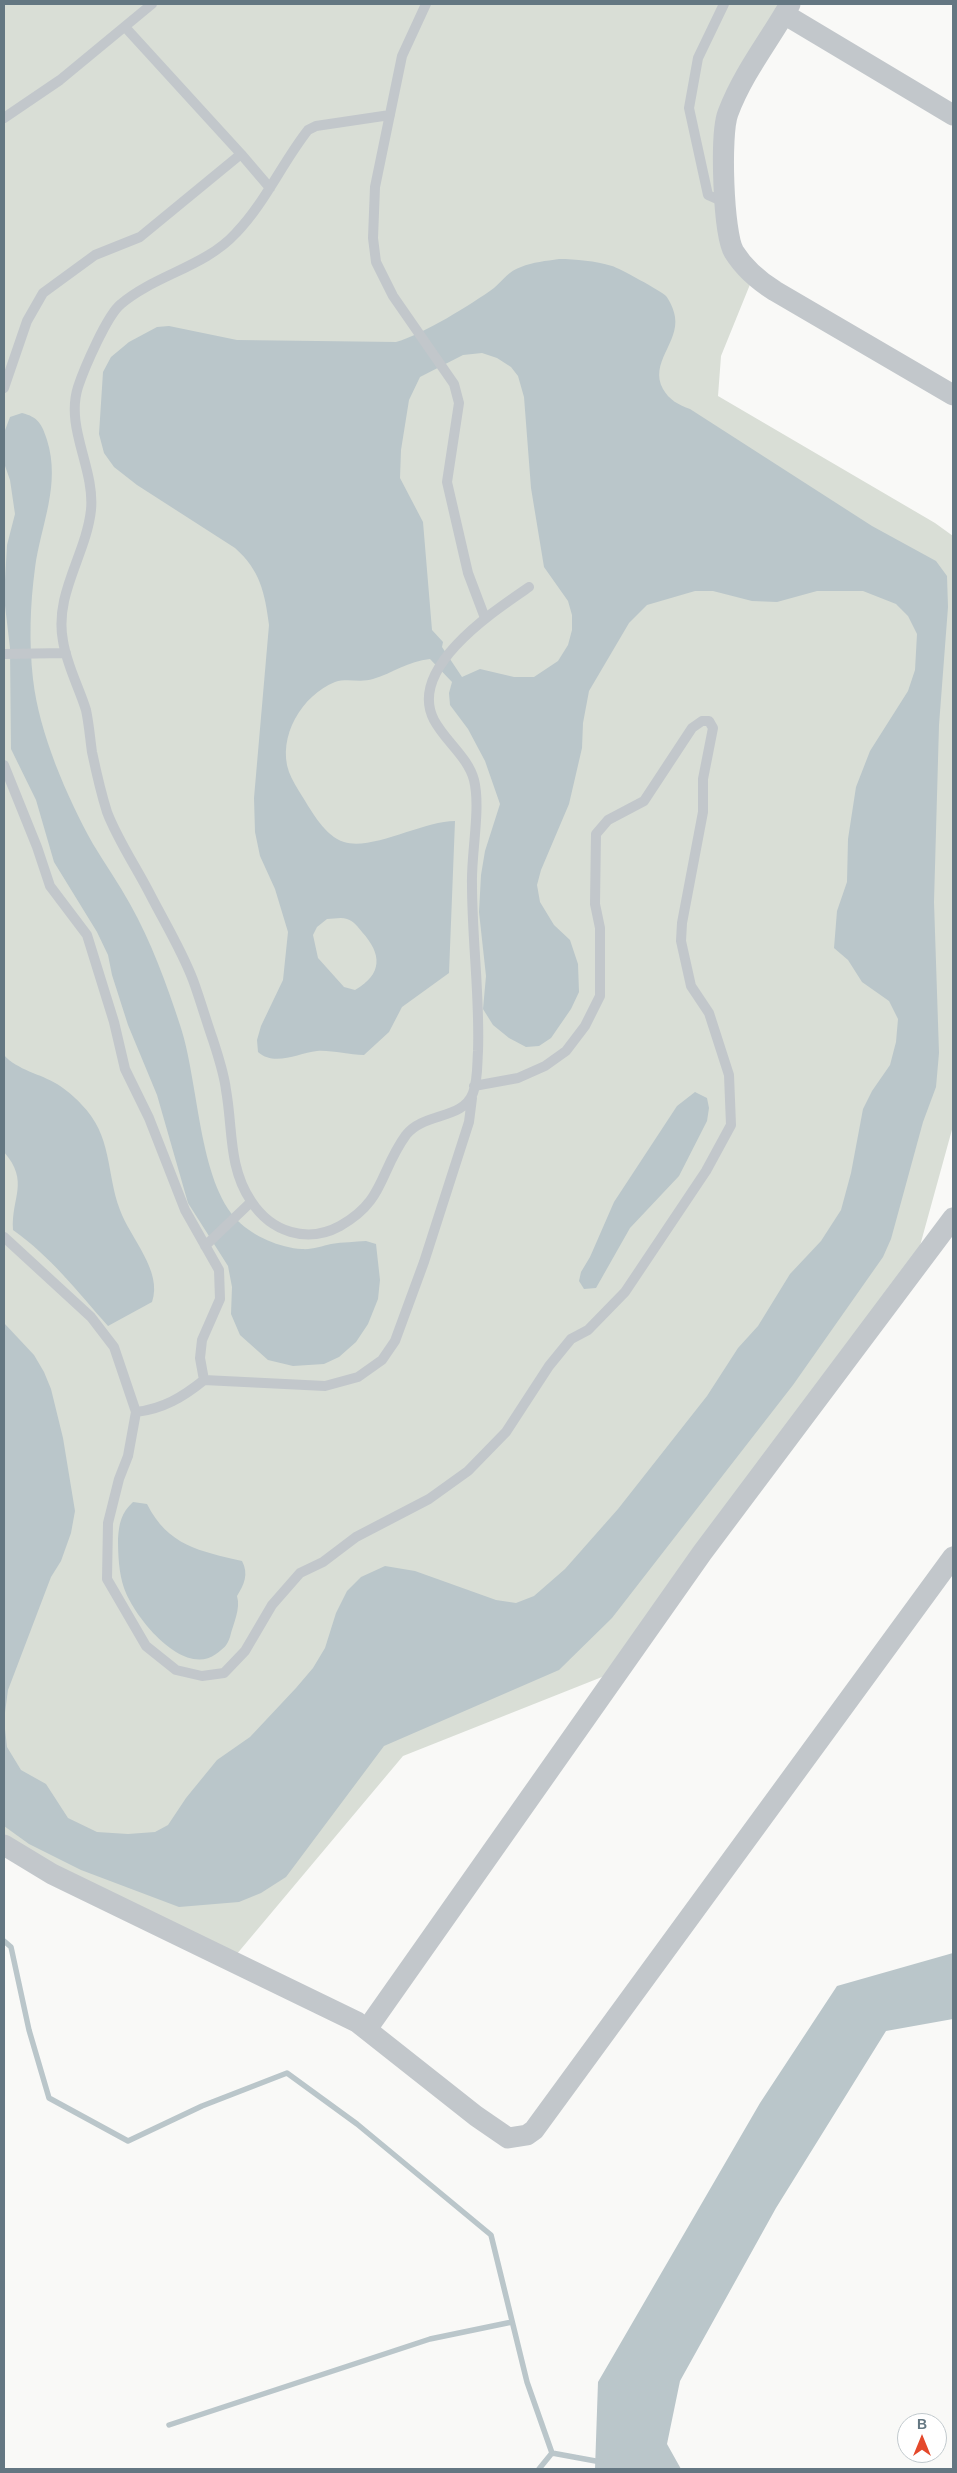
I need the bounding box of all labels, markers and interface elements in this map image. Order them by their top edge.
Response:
north arrow [897,2413,947,2463]
text: B [917,2416,927,2432]

